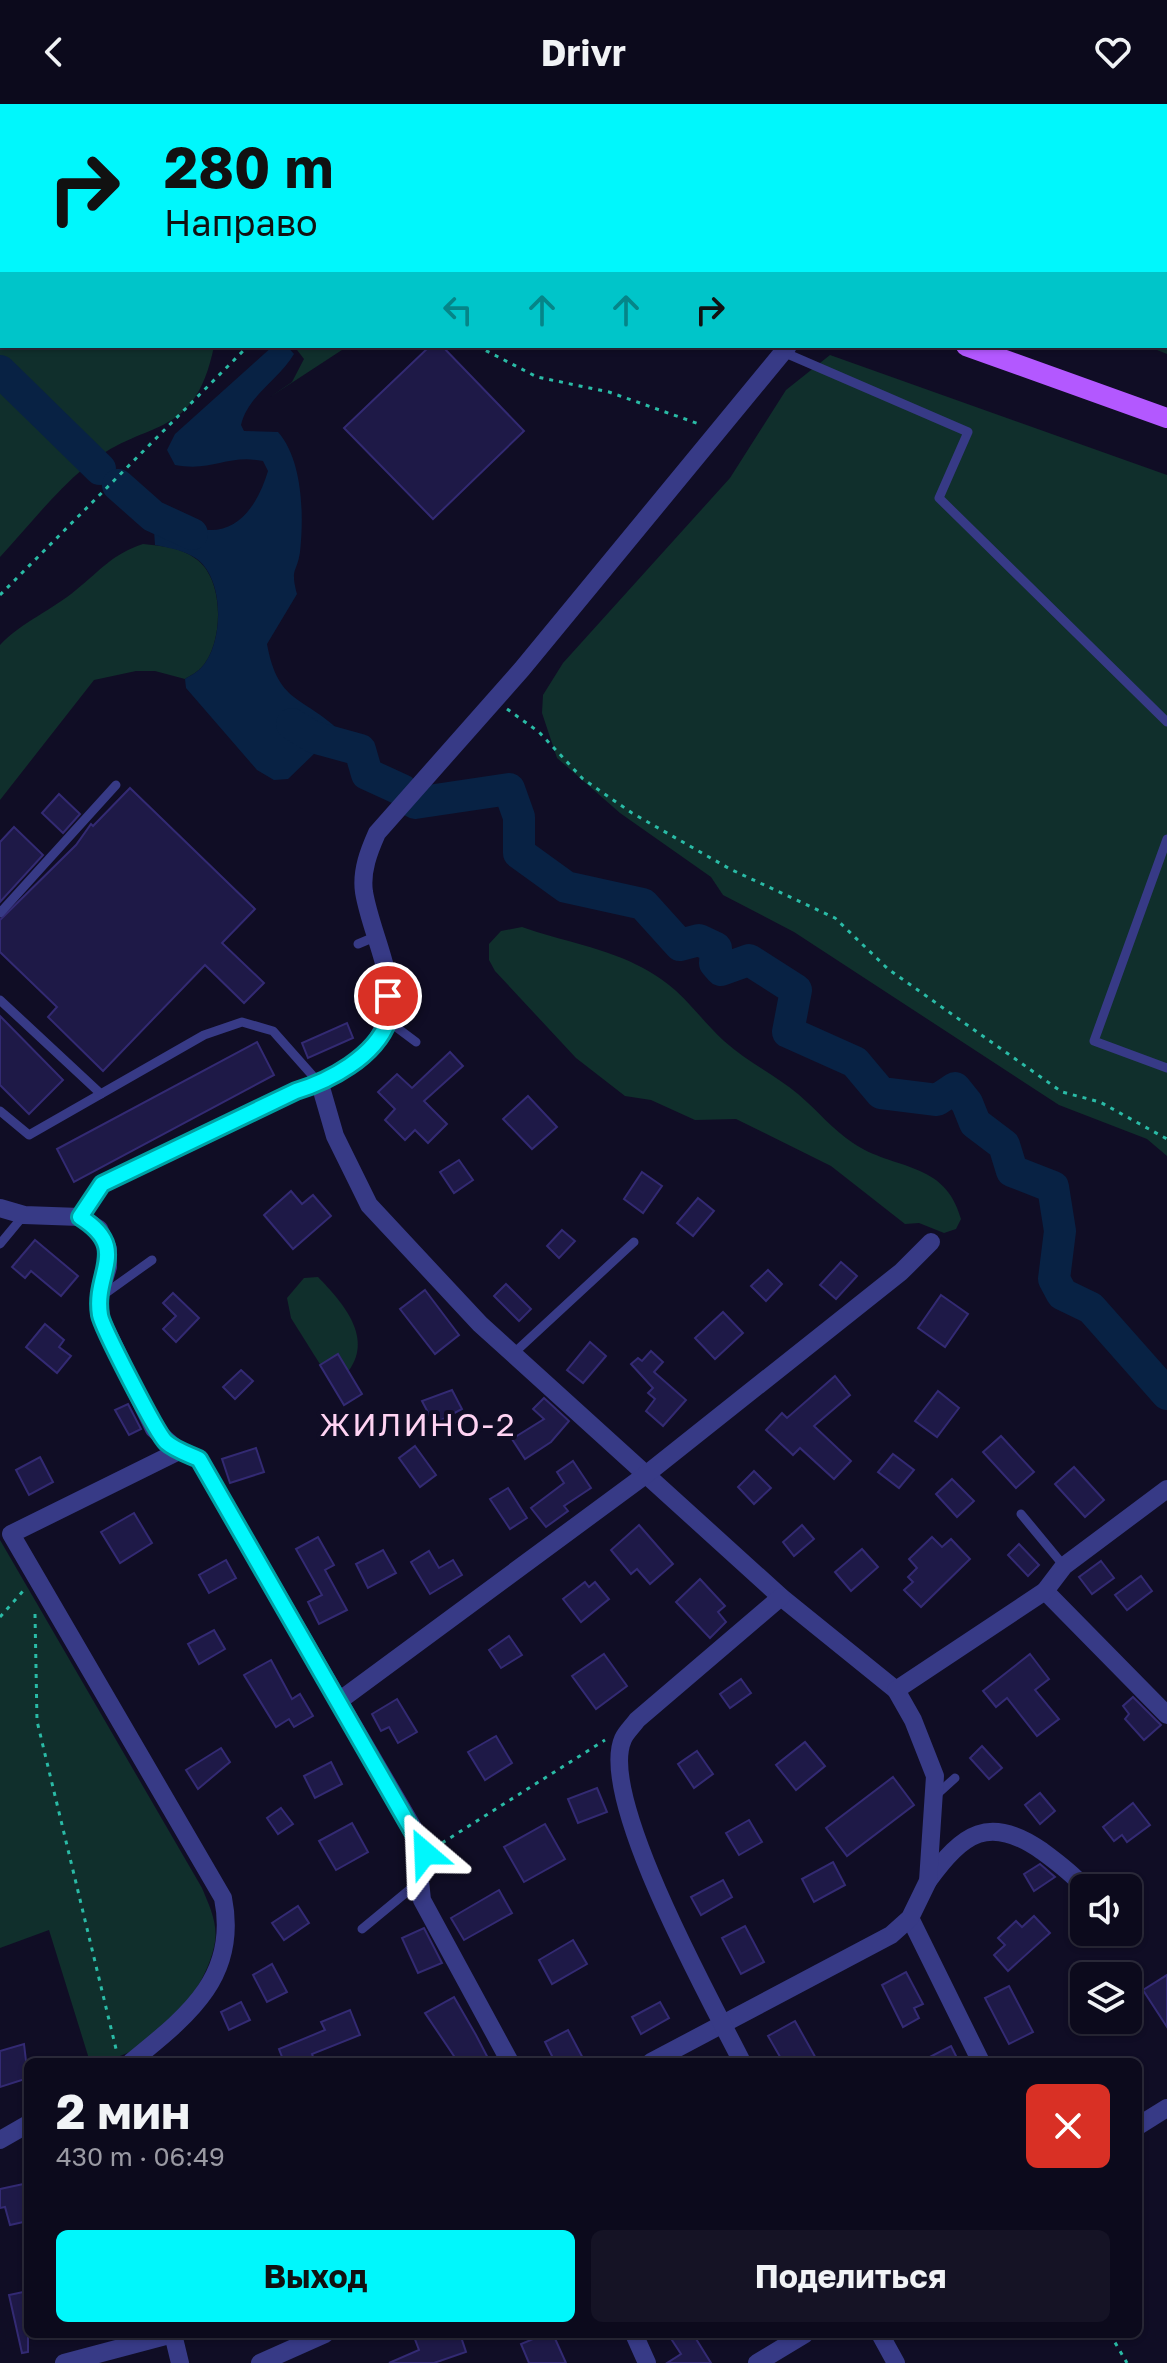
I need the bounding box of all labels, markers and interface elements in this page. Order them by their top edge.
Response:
icon: back [32,30,76,74]
icon: heart [1091,30,1135,74]
text: Drivr [541,31,626,74]
text: 280 m [164,133,333,200]
icon: right [32,136,136,240]
text: Направо [164,201,318,244]
icon: left [436,288,480,332]
icon: ahead [520,288,564,332]
icon: ahead [604,288,648,332]
icon: right [688,288,732,332]
pin [354,962,422,1030]
icon: arrive [366,974,410,1018]
district label: ЖИЛИНО-2 [320,1405,516,1443]
position arrow [383,1811,467,1895]
map controls [1070,1874,1142,2034]
button: sound [1070,1874,1142,1946]
button: layers [1070,1962,1142,2034]
text: 2 мин [56,2082,190,2140]
button: close [1026,2084,1110,2168]
text: 430 m · 06:49 [56,2141,225,2172]
button: Выход [56,2230,575,2322]
button: Поделиться [591,2230,1110,2322]

